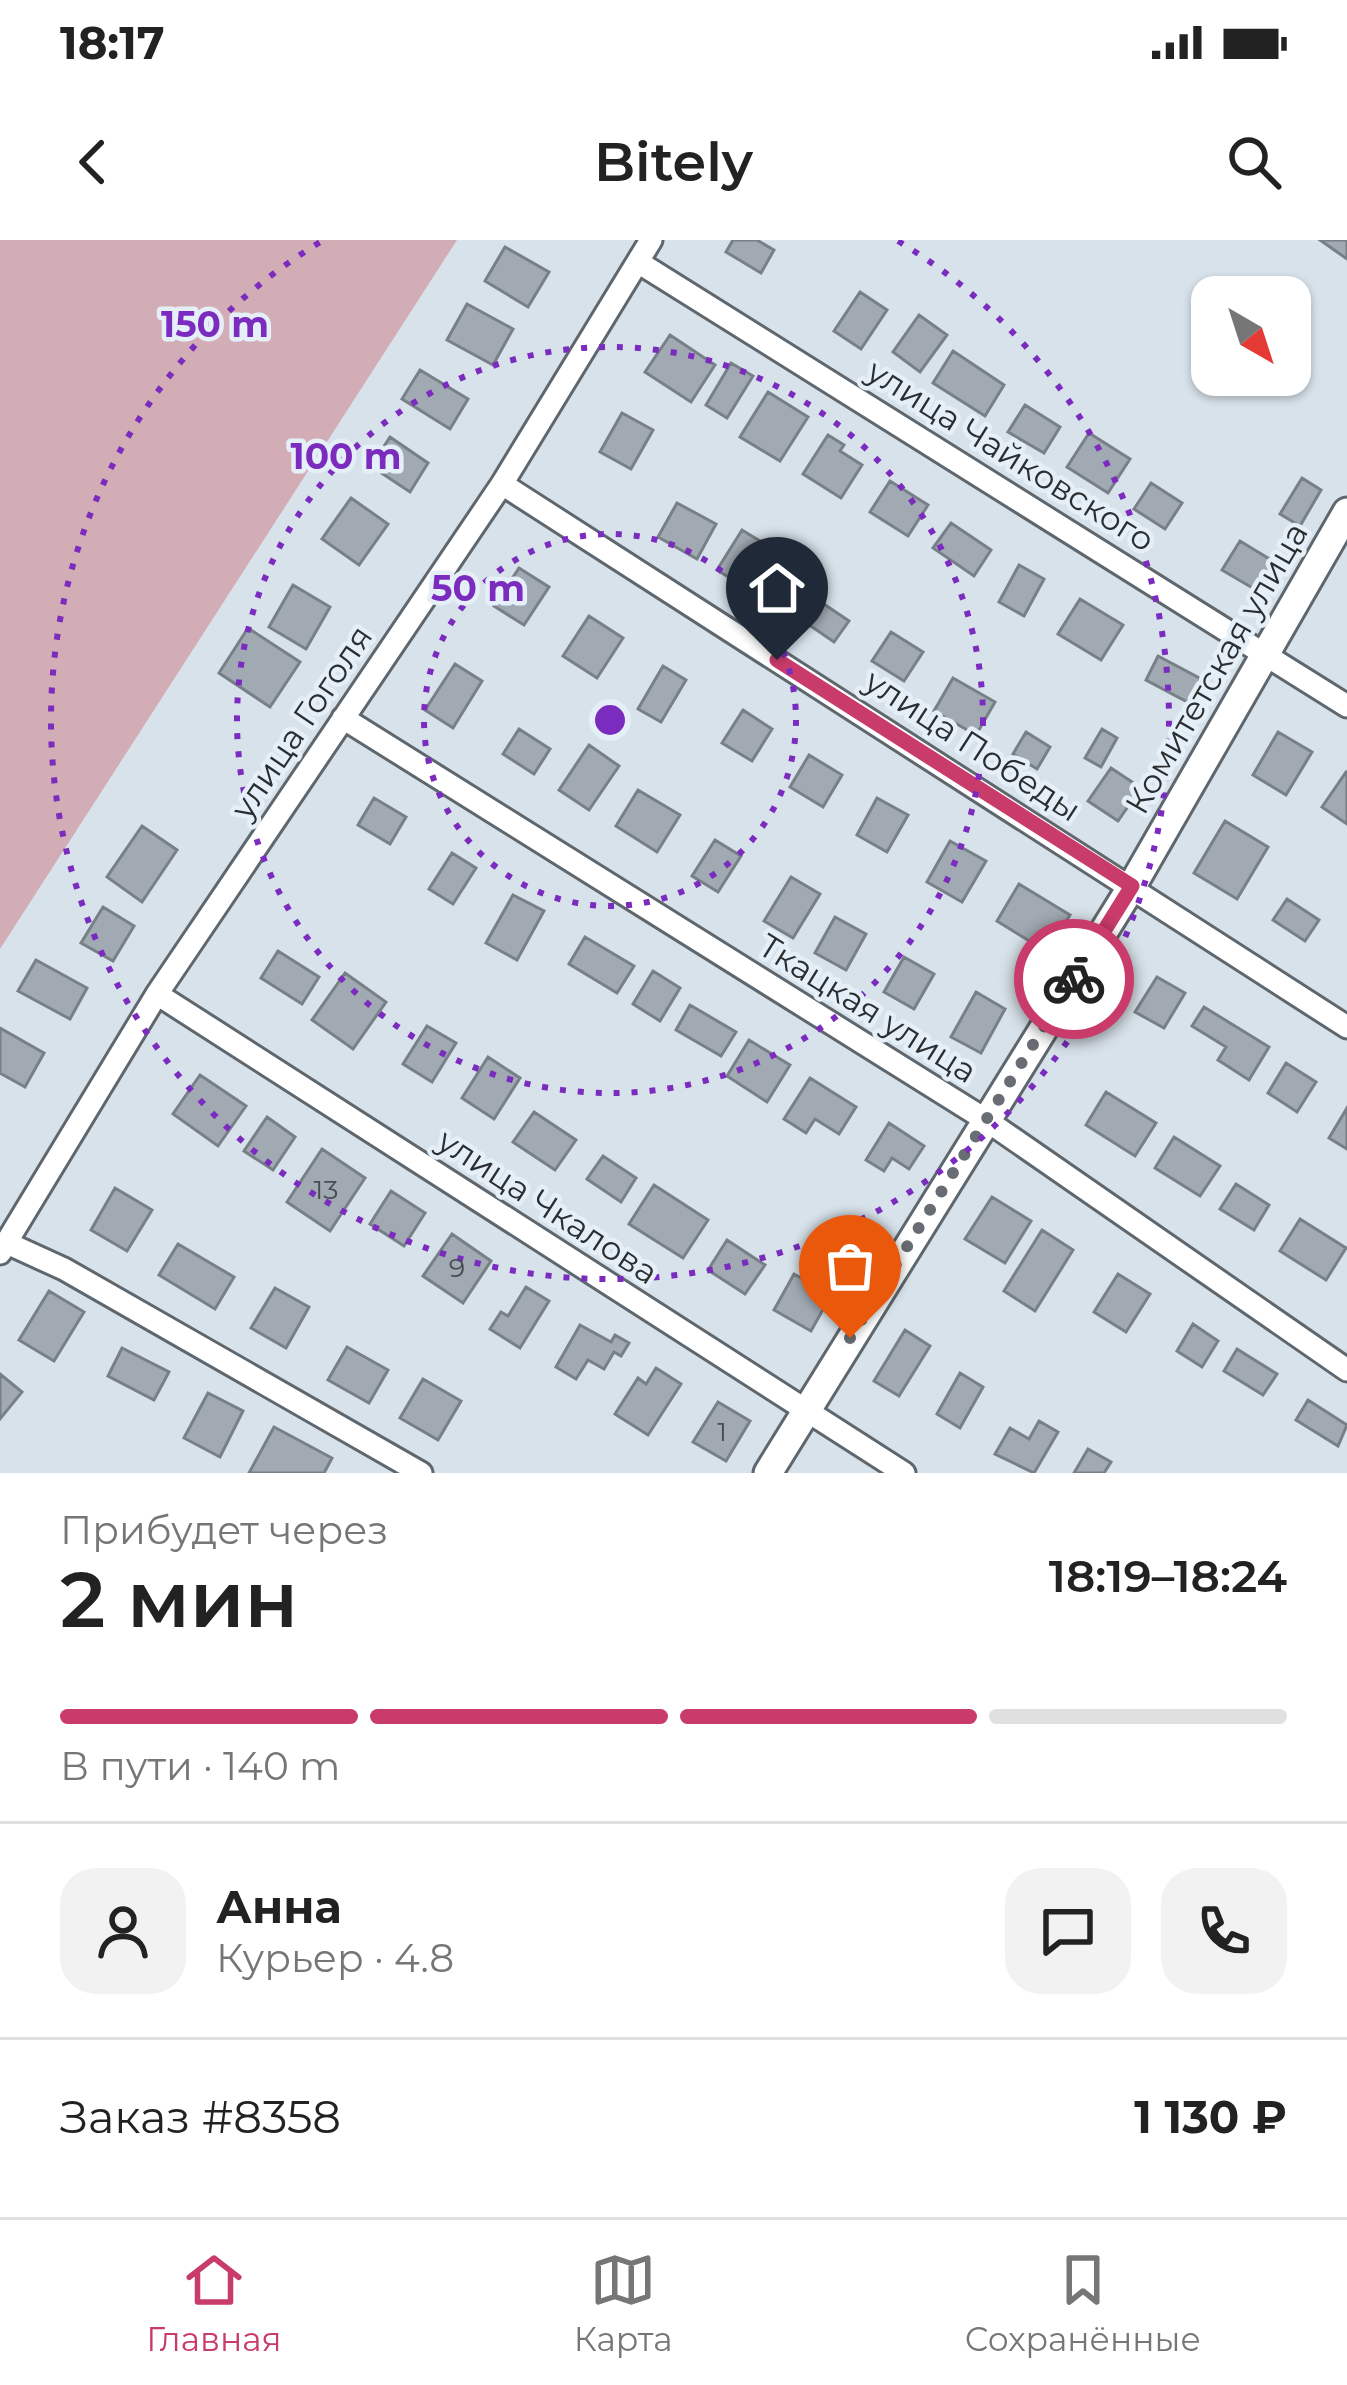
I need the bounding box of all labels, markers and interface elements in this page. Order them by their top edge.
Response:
text: 18:17 [60,15,165,70]
icon: back [60,129,126,195]
text: Bitely [594,129,753,195]
icon: search [1221,129,1287,195]
north arrow [1191,276,1311,396]
map controls [1191,276,1311,396]
text: 150 m [161,302,269,346]
street label: улица Чайковского [859,350,1162,560]
text: 100 m [291,434,401,478]
street label: Комитетская улица [1116,515,1316,821]
pin [726,537,828,660]
icon: home [744,555,810,621]
text: 50 m [431,566,525,610]
street label: улица Гоголя [221,618,380,827]
street label: улица Победы [857,660,1088,830]
centre of rings [589,699,631,741]
courier [1014,919,1134,1039]
street label: Ткацкая улица [752,925,984,1091]
icon: bike [1041,946,1107,1012]
street label: улица Чкалова [430,1119,666,1292]
house number: 13 [314,1173,338,1206]
pin [799,1215,901,1338]
icon: bag [817,1233,883,1299]
house number: 9 [449,1251,465,1284]
house number: 1 [717,1415,727,1448]
text: Прибудет через [60,1506,388,1554]
text: 18:19–18:24 [1049,1548,1287,1603]
text: 2 мин [60,1551,298,1647]
text: В пути · 140 m [60,1742,340,1790]
button: person [60,1868,186,1994]
button: chat [1005,1868,1131,1994]
button: phone [1161,1868,1287,1994]
text: Анна [216,1879,342,1934]
text: Курьер · 4.8 [216,1934,454,1982]
text: Заказ #8358 [60,2089,341,2144]
text: 1 130 ₽ [1134,2089,1287,2144]
tab: Главная [146,2247,282,2359]
tab: Карта [574,2247,673,2359]
tab: Сохранённые [965,2247,1201,2359]

